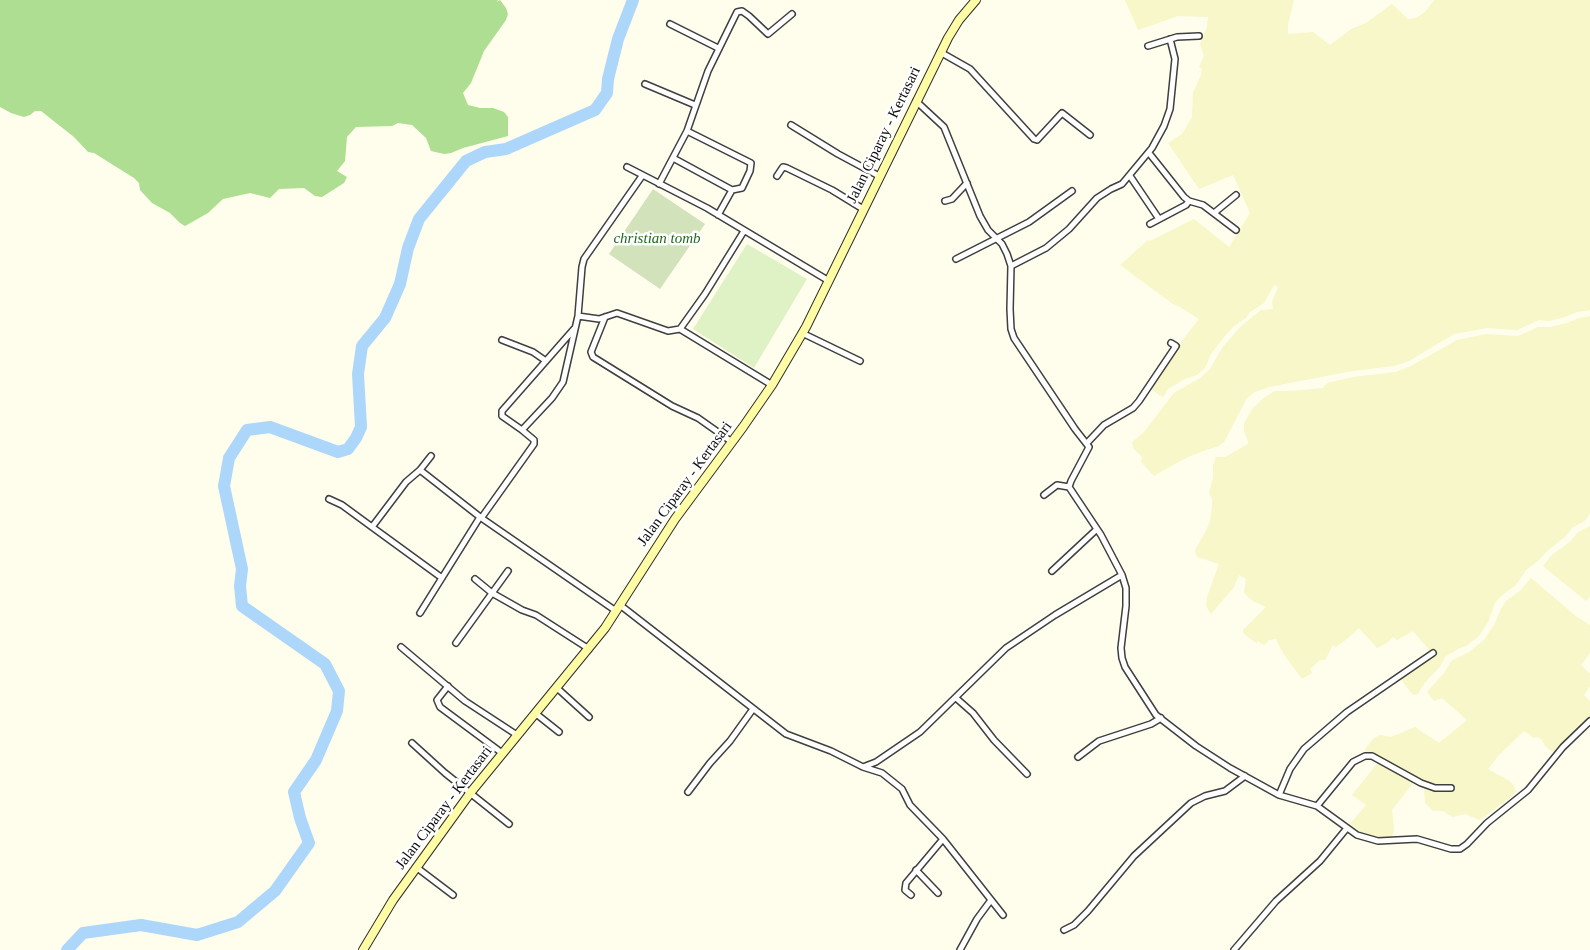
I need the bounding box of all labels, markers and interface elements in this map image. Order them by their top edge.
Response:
street label: Jalan Ciparay - Kertasari [843,64,925,206]
park label: christian tomb [613,230,701,248]
street label: Jalan Ciparay - Kertasari [634,418,736,550]
street label: Jalan Ciparay - Kertasari [392,743,496,873]

